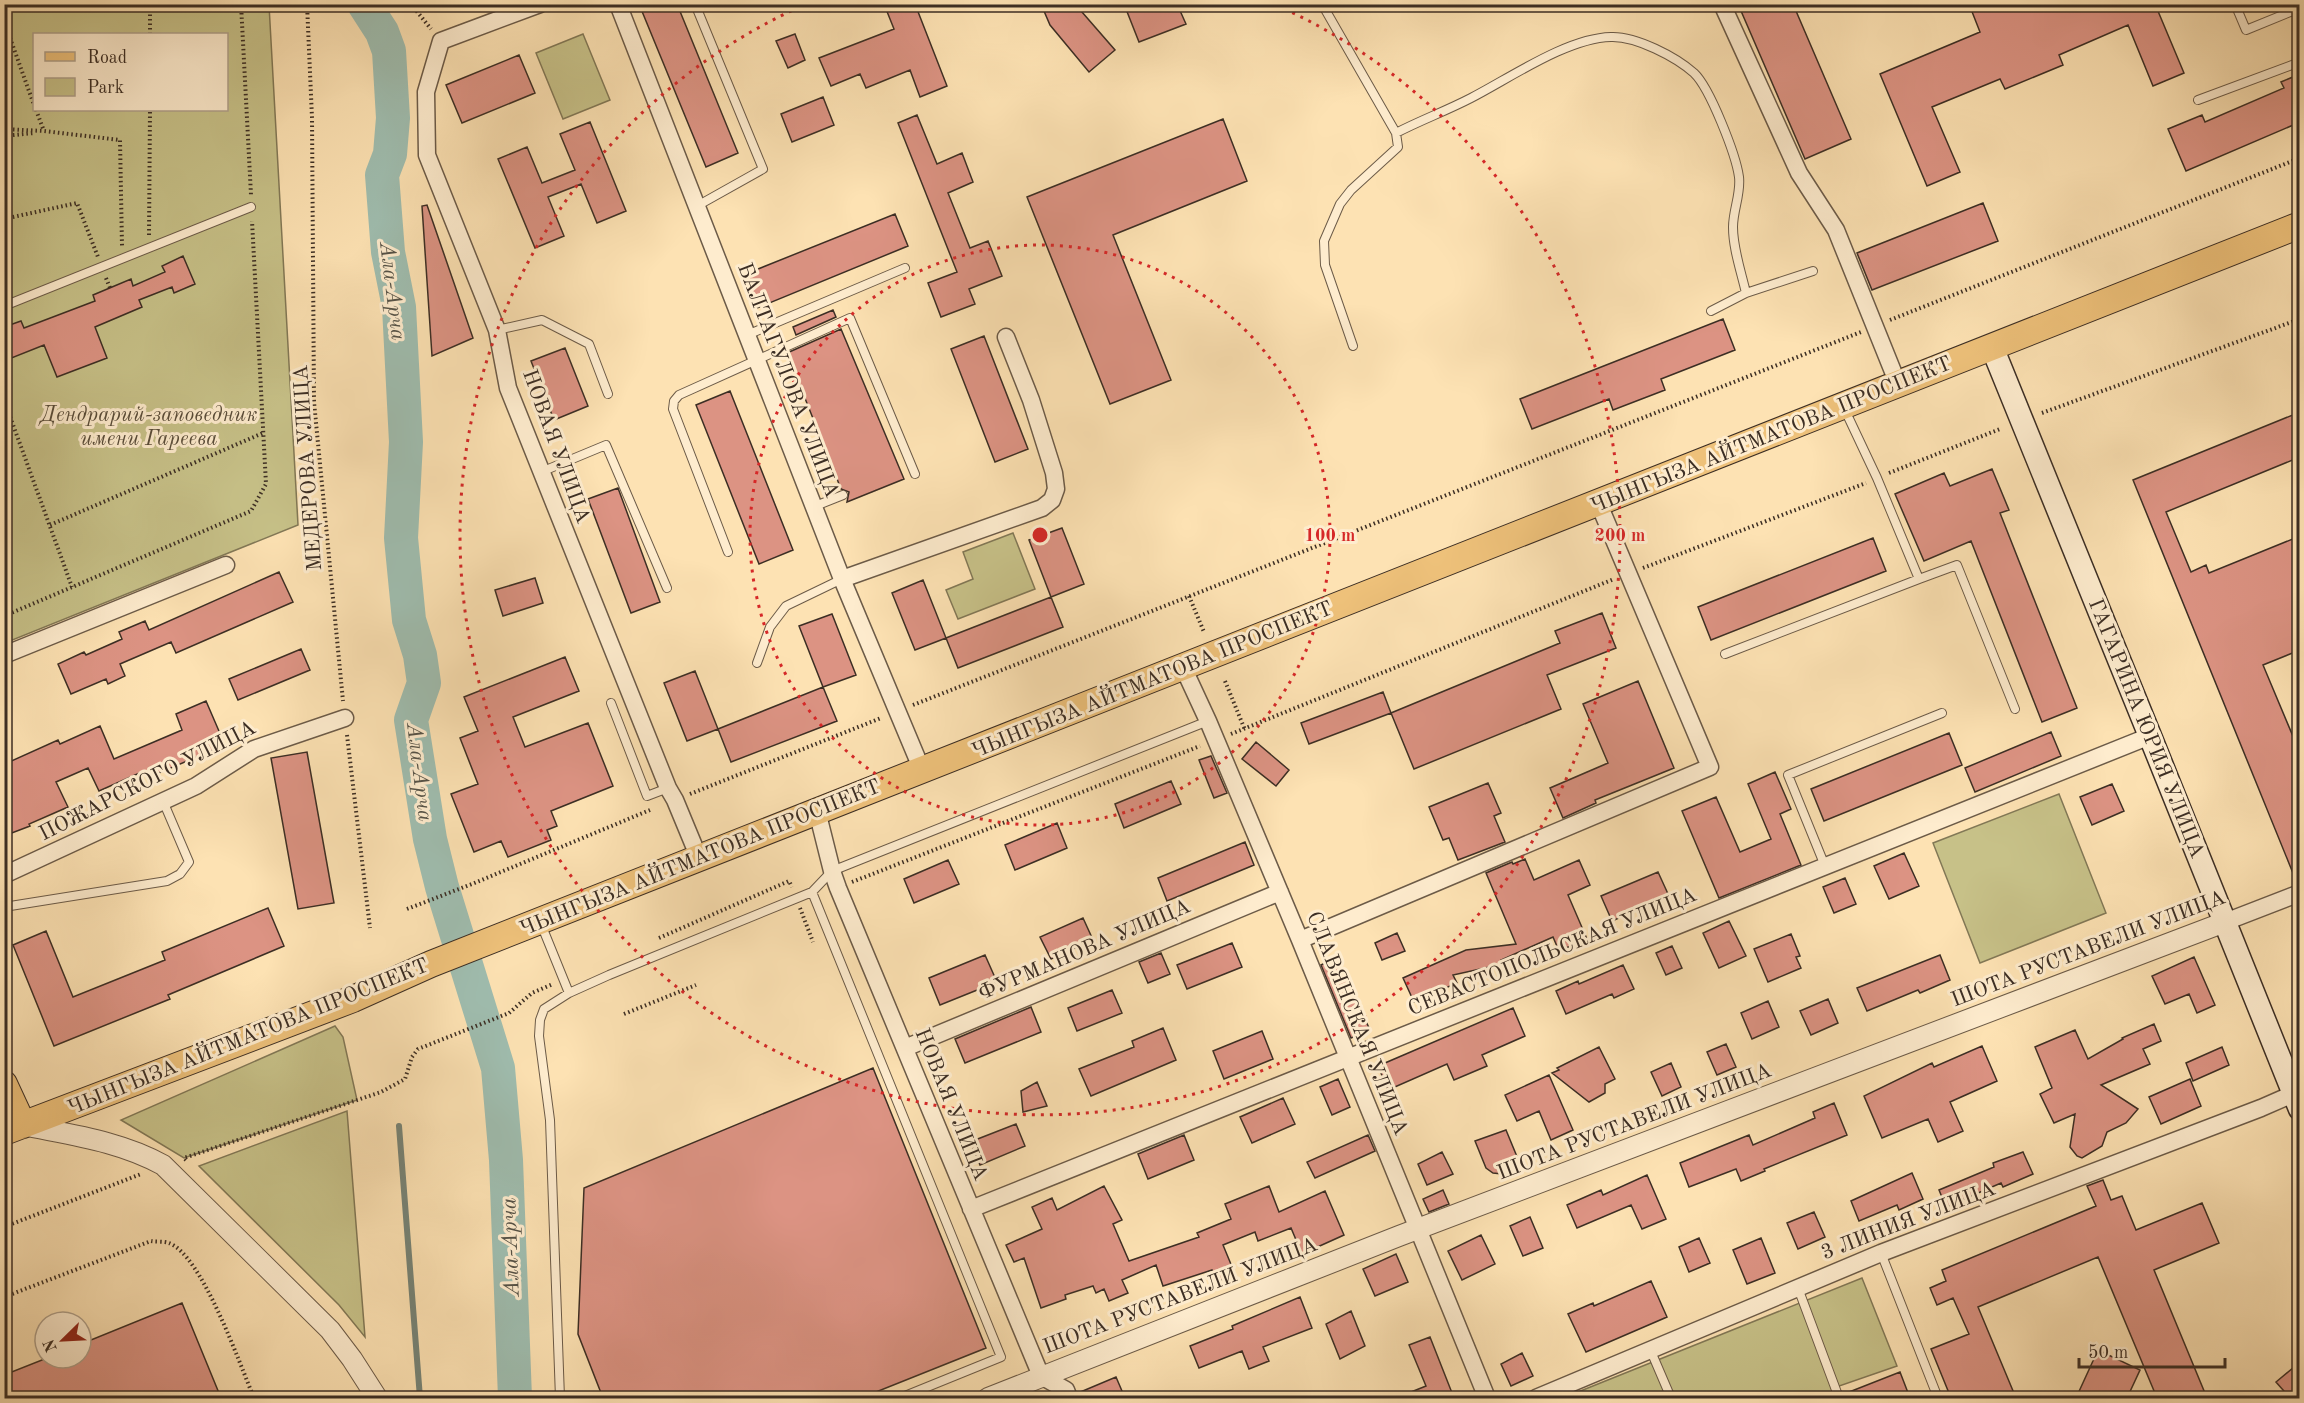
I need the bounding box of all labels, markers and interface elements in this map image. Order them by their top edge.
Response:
legend [33,33,228,111]
text: Road [87,49,127,67]
text: Park [87,79,124,97]
water label: Ала-Арча [375,240,409,342]
street label: БАЛТАГУЛОВА УЛИЦА [733,260,842,501]
street label: ЧЫНГЫЗА АЙТМАТОВА ПРОСПЕКТ [1586,349,1955,518]
street label: МЕДЕРОВА УЛИЦА [291,364,326,572]
street label: НОВАЯ УЛИЦА [518,367,593,526]
park label: Дендрарий-заповедник имени Гареева [37,405,258,450]
centre of rings [1030,525,1050,545]
text: 100 m [1305,527,1355,545]
text: 200 m [1595,527,1645,545]
street label: ЧЫНГЫЗА АЙТМАТОВА ПРОСПЕКТ [967,594,1336,763]
street label: ГАГАРИНА ЮРИЯ УЛИЦА [2084,596,2207,861]
street label: ПОЖАРСКОГО УЛИЦА [36,717,259,845]
water label: Ала-Арча [402,721,436,823]
street label: ЧЫНГЫЗА АЙТМАТОВА ПРОСПЕКТ [515,772,884,941]
street label: СЕВАСТОПОЛЬСКАЯ УЛИЦА [1405,885,1700,1020]
street label: ШОТА РУСТАВЕЛИ УЛИЦА [1949,887,2229,1011]
street label: ФУРМАНОВА УЛИЦА [975,896,1194,1005]
street label: СЛАВЯНСКАЯ УЛИЦА [1302,909,1411,1138]
street label: ЧЫНГЫЗА АЙТМАТОВА ПРОСПЕКТ [63,951,432,1120]
street label: НОВАЯ УЛИЦА [910,1025,991,1184]
street label: ШОТА РУСТАВЕЛИ УЛИЦА [1495,1060,1775,1184]
street label: 3 ЛИНИЯ УЛИЦА [1819,1179,1998,1264]
water label: Ала-Арча [498,1197,524,1298]
street label: ШОТА РУСТАВЕЛИ УЛИЦА [1041,1234,1321,1358]
north arrow [33,1310,93,1370]
scale bar [2079,1331,2224,1369]
text: N [41,1336,61,1354]
text: 50 m [2088,1344,2128,1362]

